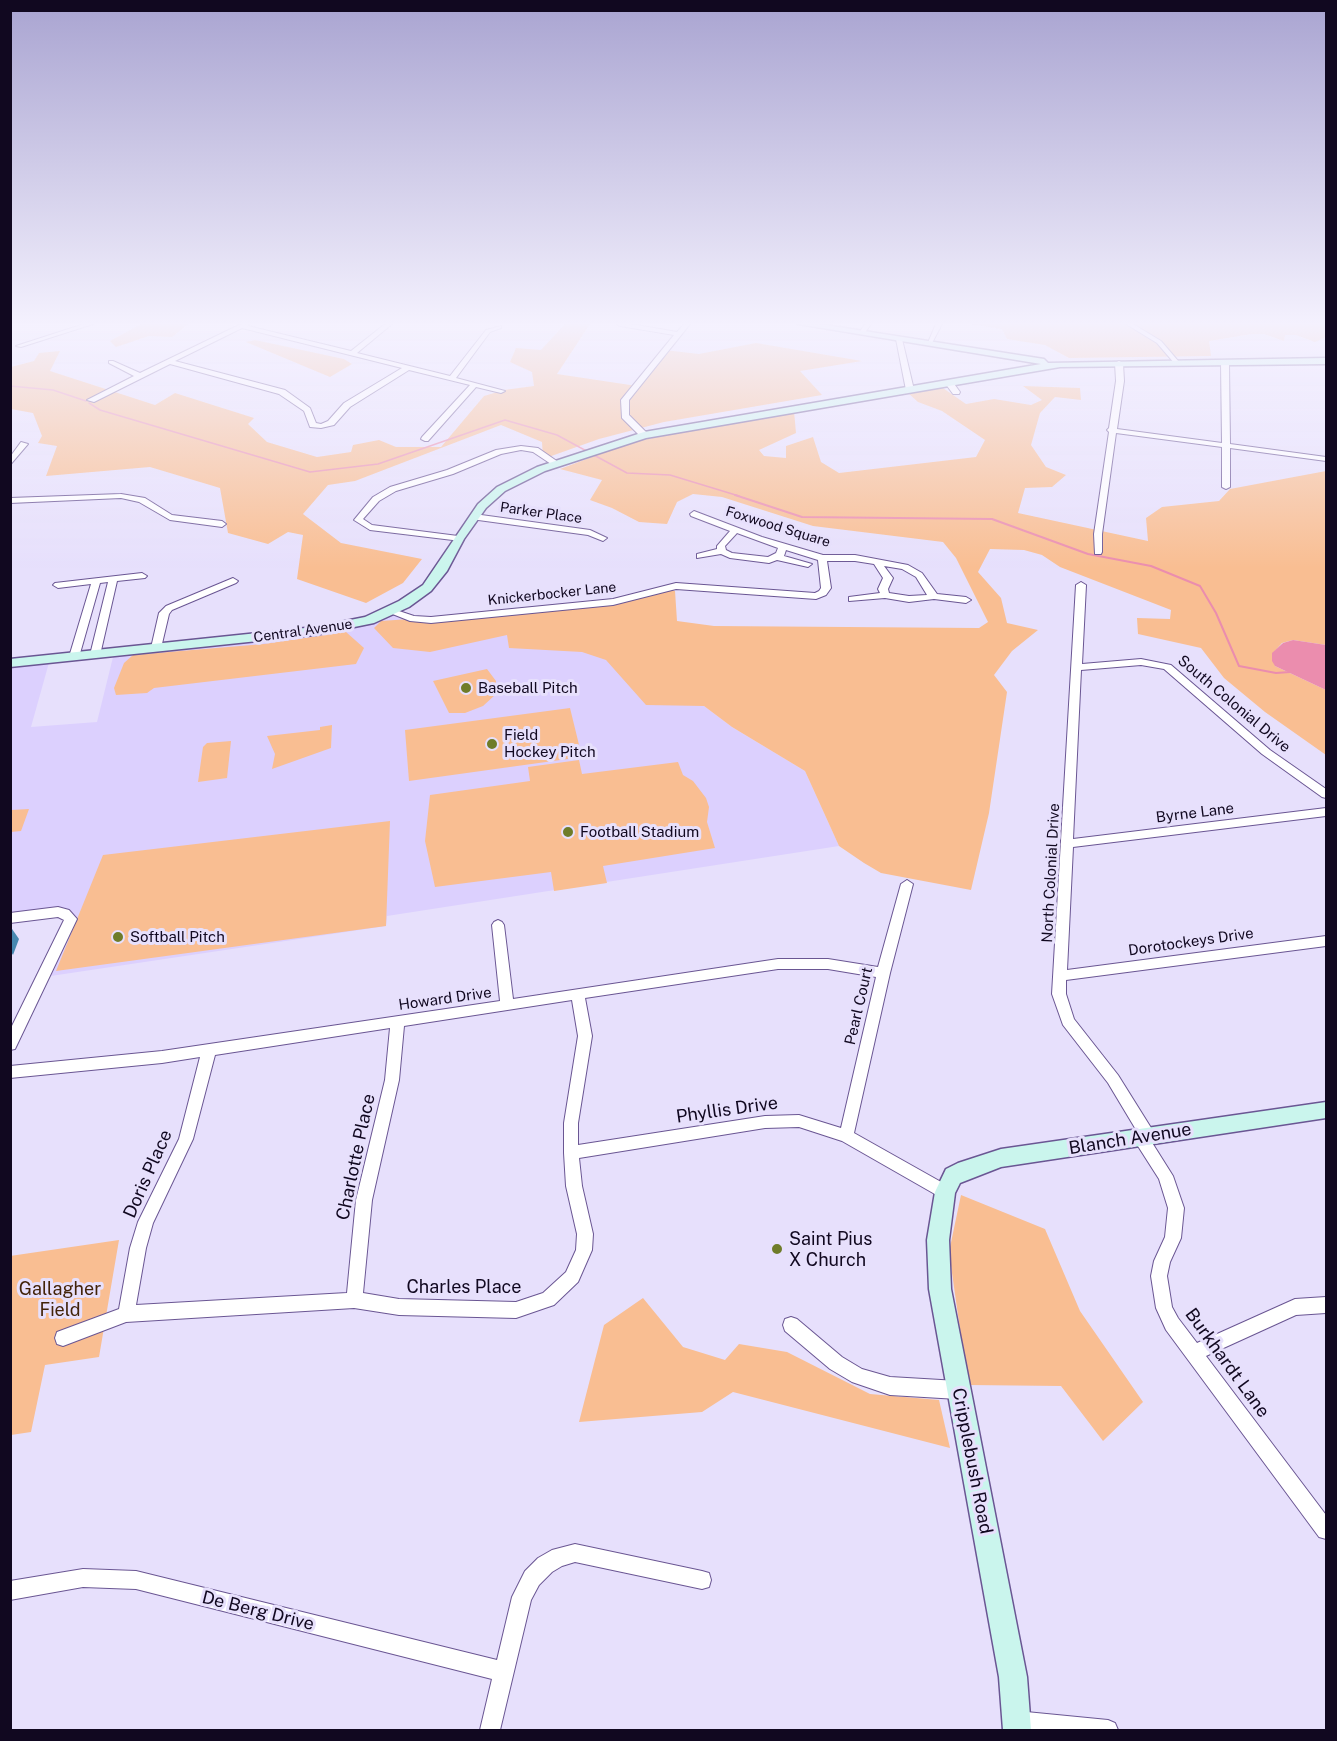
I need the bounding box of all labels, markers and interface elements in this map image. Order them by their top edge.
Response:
street label: Parker Place [499,499,583,527]
street label: Foxwood Square [724,503,832,551]
street label: Knickerbocker Lane [487,579,617,609]
street label: Central Avenue [253,616,353,646]
street label: South Colonial Drive [1174,652,1294,756]
place label: Baseball Pitch [478,679,578,697]
marker: Baseball Pitch [459,681,473,695]
place label: Field Hockey Pitch [504,726,596,761]
marker: Field Hockey Pitch [485,737,499,751]
street label: Byrne Lane [1155,799,1235,827]
street label: North Colonial Drive [1038,803,1064,943]
place label: Football Stadium [580,823,699,841]
marker: Football Stadium [561,825,575,839]
street label: Dorotockeys Drive [1127,924,1255,960]
place label: Softball Pitch [130,928,225,946]
marker: Softball Pitch [111,930,125,944]
street label: Pearl Court [841,965,877,1047]
street label: Howard Drive [397,984,493,1014]
street label: Charlotte Place [332,1092,380,1222]
street label: Phyllis Drive [675,1092,779,1128]
street label: Blanch Avenue [1067,1119,1193,1159]
street label: Doris Place [119,1127,177,1221]
place label: Saint Pius X Church [789,1228,872,1270]
marker: Saint Pius X Church [770,1242,784,1256]
street label: Charles Place [406,1276,522,1298]
park label: Gallagher Field [19,1278,101,1320]
street label: Burkhardt Lane [1180,1304,1274,1422]
street label: Cripplebush Road [947,1386,997,1536]
street label: De Berg Drive [200,1587,316,1635]

